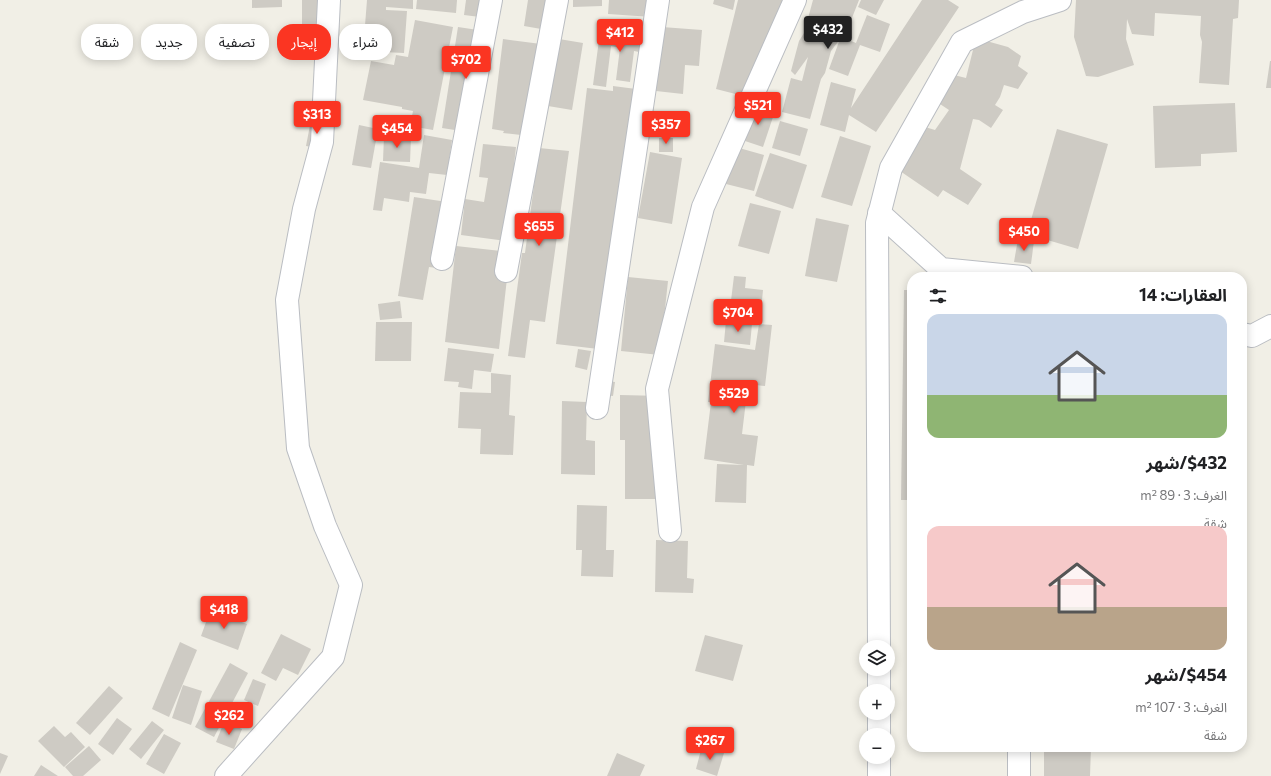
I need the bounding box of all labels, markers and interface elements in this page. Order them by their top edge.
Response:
pin: $432 [804,16,852,50]
pin: $412 [596,19,644,53]
text: $432 [813,21,843,37]
chip: شقة [81,24,133,60]
chip: جديد [141,24,197,60]
chip: تصفية [205,24,269,60]
chip: إيجار [277,24,331,60]
chip: شراء [339,24,392,60]
text: $412 [606,24,634,40]
pin: $702 [442,46,490,80]
text: $702 [451,51,481,67]
pin: $521 [734,92,782,126]
text: $521 [744,97,772,113]
pin: $313 [293,101,341,135]
text: $313 [303,106,331,122]
pin: $357 [642,111,690,145]
pin: $454 [373,115,421,149]
text: $357 [651,116,681,132]
text: $454 [382,120,413,136]
pin: $655 [515,213,563,247]
text: $655 [524,218,554,234]
pin: $450 [1000,218,1048,252]
text: $450 [1008,223,1040,239]
text: العقارات: 14 [1139,284,1227,305]
icon: filters [927,285,949,307]
pin: $704 [714,299,762,333]
text: $704 [722,304,754,320]
icon: home [1041,340,1113,412]
pin: $529 [710,380,758,414]
text: $529 [719,385,749,401]
text: $432/شهر [1146,452,1227,473]
text: الغرف: 3 · 89 m² [1140,487,1227,503]
text: شقة [1204,515,1227,531]
icon: home [1041,552,1113,624]
pin: $418 [200,596,248,630]
text: $418 [210,601,238,617]
map controls [859,640,895,764]
button: layers [859,640,895,676]
text: $454/شهر [1145,664,1227,685]
button: + [859,684,895,720]
text: الغرف: 3 · 107 m² [1135,699,1227,715]
pin: $262 [205,702,253,736]
text: $262 [214,707,244,723]
pin: $267 [686,727,734,761]
text: شقة [1204,727,1227,743]
button: − [859,728,895,764]
text: $267 [695,732,725,748]

